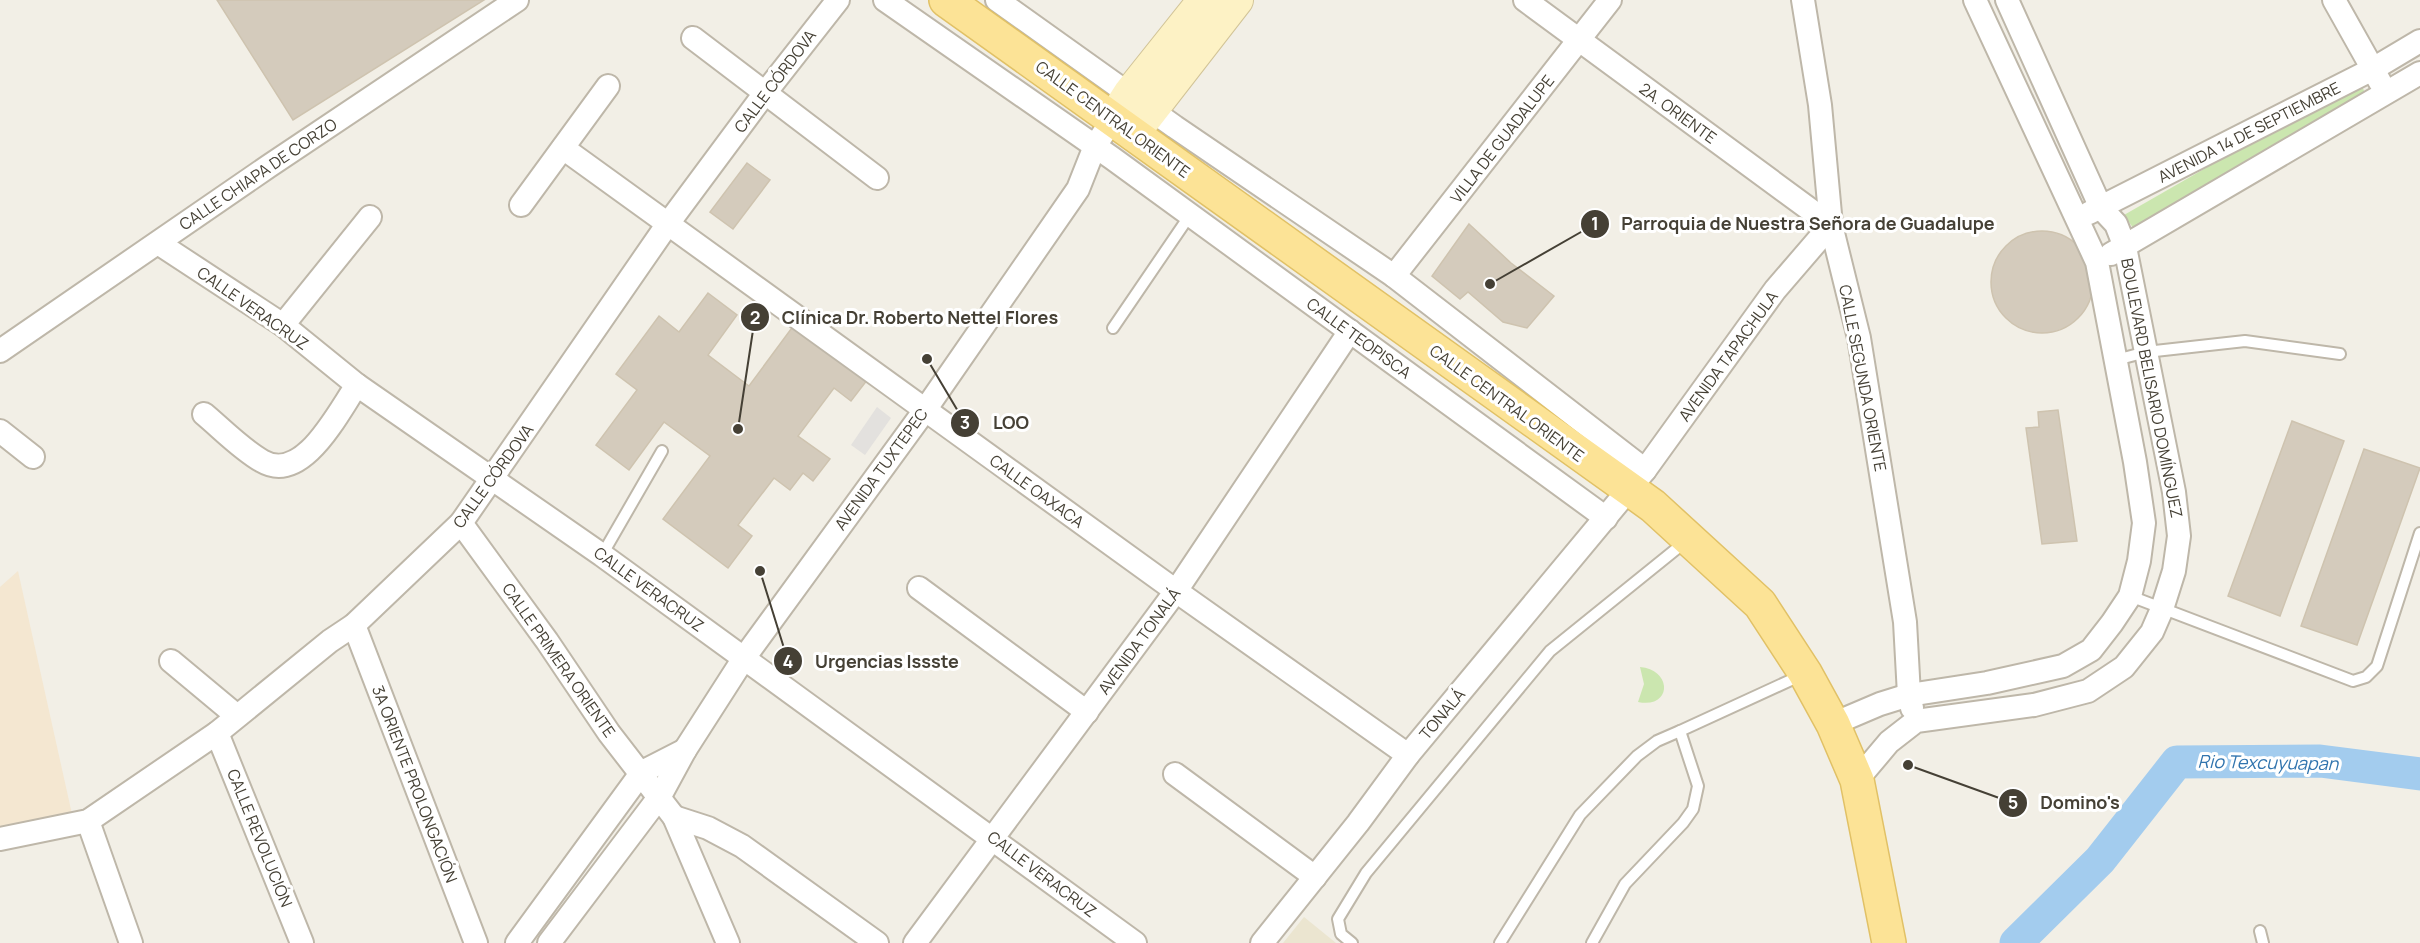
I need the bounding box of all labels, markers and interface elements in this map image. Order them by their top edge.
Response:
street label: CALLE CÓRDOVA [729,25,821,137]
street label: CALLE CENTRAL ORIENTE [1031,55,1195,183]
street label: VILLA DE GUADALUPE [1445,70,1559,208]
street label: AVENIDA 14 DE SEPTIEMBRE [2154,76,2344,188]
street label: 2A. ORIENTE [1635,78,1721,148]
street label: CALLE CHIAPA DE CORZO [175,113,342,235]
callout: Parroquia de Nuestra Señora de Guadalupe [1580,206,2007,242]
text: 1 [1591,211,1599,235]
text: Parroquia de Nuestra Señora de Guadalupe [1621,211,1995,235]
street label: BOULEVARD BELISARIO DOMÍNGUEZ [2116,256,2188,520]
street label: CALLE VERACRUZ [193,261,313,355]
street label: CALLE SEGUNDA ORIENTE [1834,283,1892,473]
street label: AVENIDA TAPACHULA [1673,286,1783,426]
street label: CALLE TEOPISCA [1302,293,1416,383]
callout: Clínica Dr. Roberto Nettel Flores [740,299,1070,335]
text: 2 [750,305,760,329]
text: Clínica Dr. Roberto Nettel Flores [782,305,1058,329]
street label: CALLE CENTRAL ORIENTE [1425,339,1589,467]
street label: AVENIDA TUXTEPEC [829,404,933,534]
callout: LOO [950,405,1041,441]
text: 3 [960,410,970,434]
text: LOO [993,410,1029,434]
street label: CALLE CÓRDOVA [448,420,538,532]
street label: CALLE OAXACA [985,449,1089,533]
street label: CALLE VERACRUZ [589,542,709,637]
street label: CALLE PRIMERA ORIENTE [497,579,621,741]
street label: AVENIDA TONALÁ [1093,583,1185,699]
callout: Urgencias Issste [773,643,971,679]
text: 4 [783,649,794,673]
text: Urgencias Issste [815,649,959,673]
street label: 3A ORIENTE PROLONGACIÓN [367,682,463,886]
street label: TONALÁ [1414,684,1470,744]
water label: Rio Texcuyuapan [2198,749,2340,775]
street label: CALLE REVOLUCIÓN [222,766,298,910]
callout: Domino's [1998,785,2132,821]
text: 5 [2008,790,2018,814]
text: Domino's [2040,790,2120,814]
street label: CALLE VERACRUZ [983,826,1101,922]

